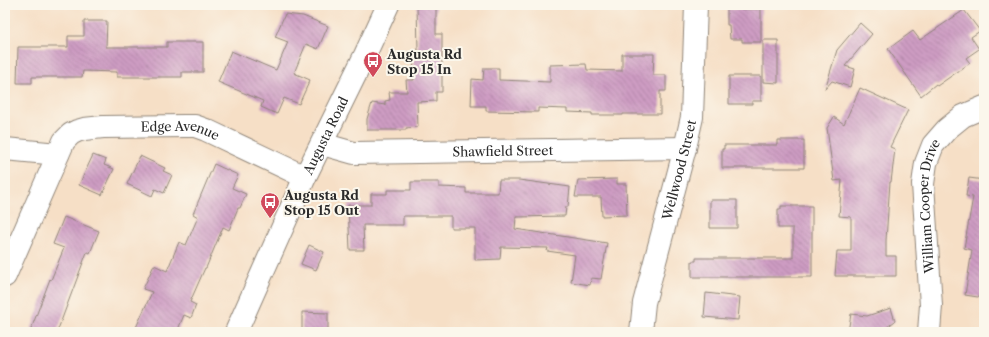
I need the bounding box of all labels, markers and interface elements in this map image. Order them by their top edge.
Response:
place label: Augusta Rd Stop 15 In [386,46,462,77]
bus stop icon: Augusta Rd Stop 15 In [362,50,384,78]
street label: Augusta Road [299,94,351,178]
street label: Edge Avenue [140,118,222,143]
street label: Wellwood Street [658,118,699,222]
street label: William Cooper Drive [915,135,943,275]
street label: Shawfield Street [452,142,554,160]
place label: Augusta Rd Stop 15 Out [283,187,360,218]
bus stop icon: Augusta Rd Stop 15 Out [259,191,281,219]

